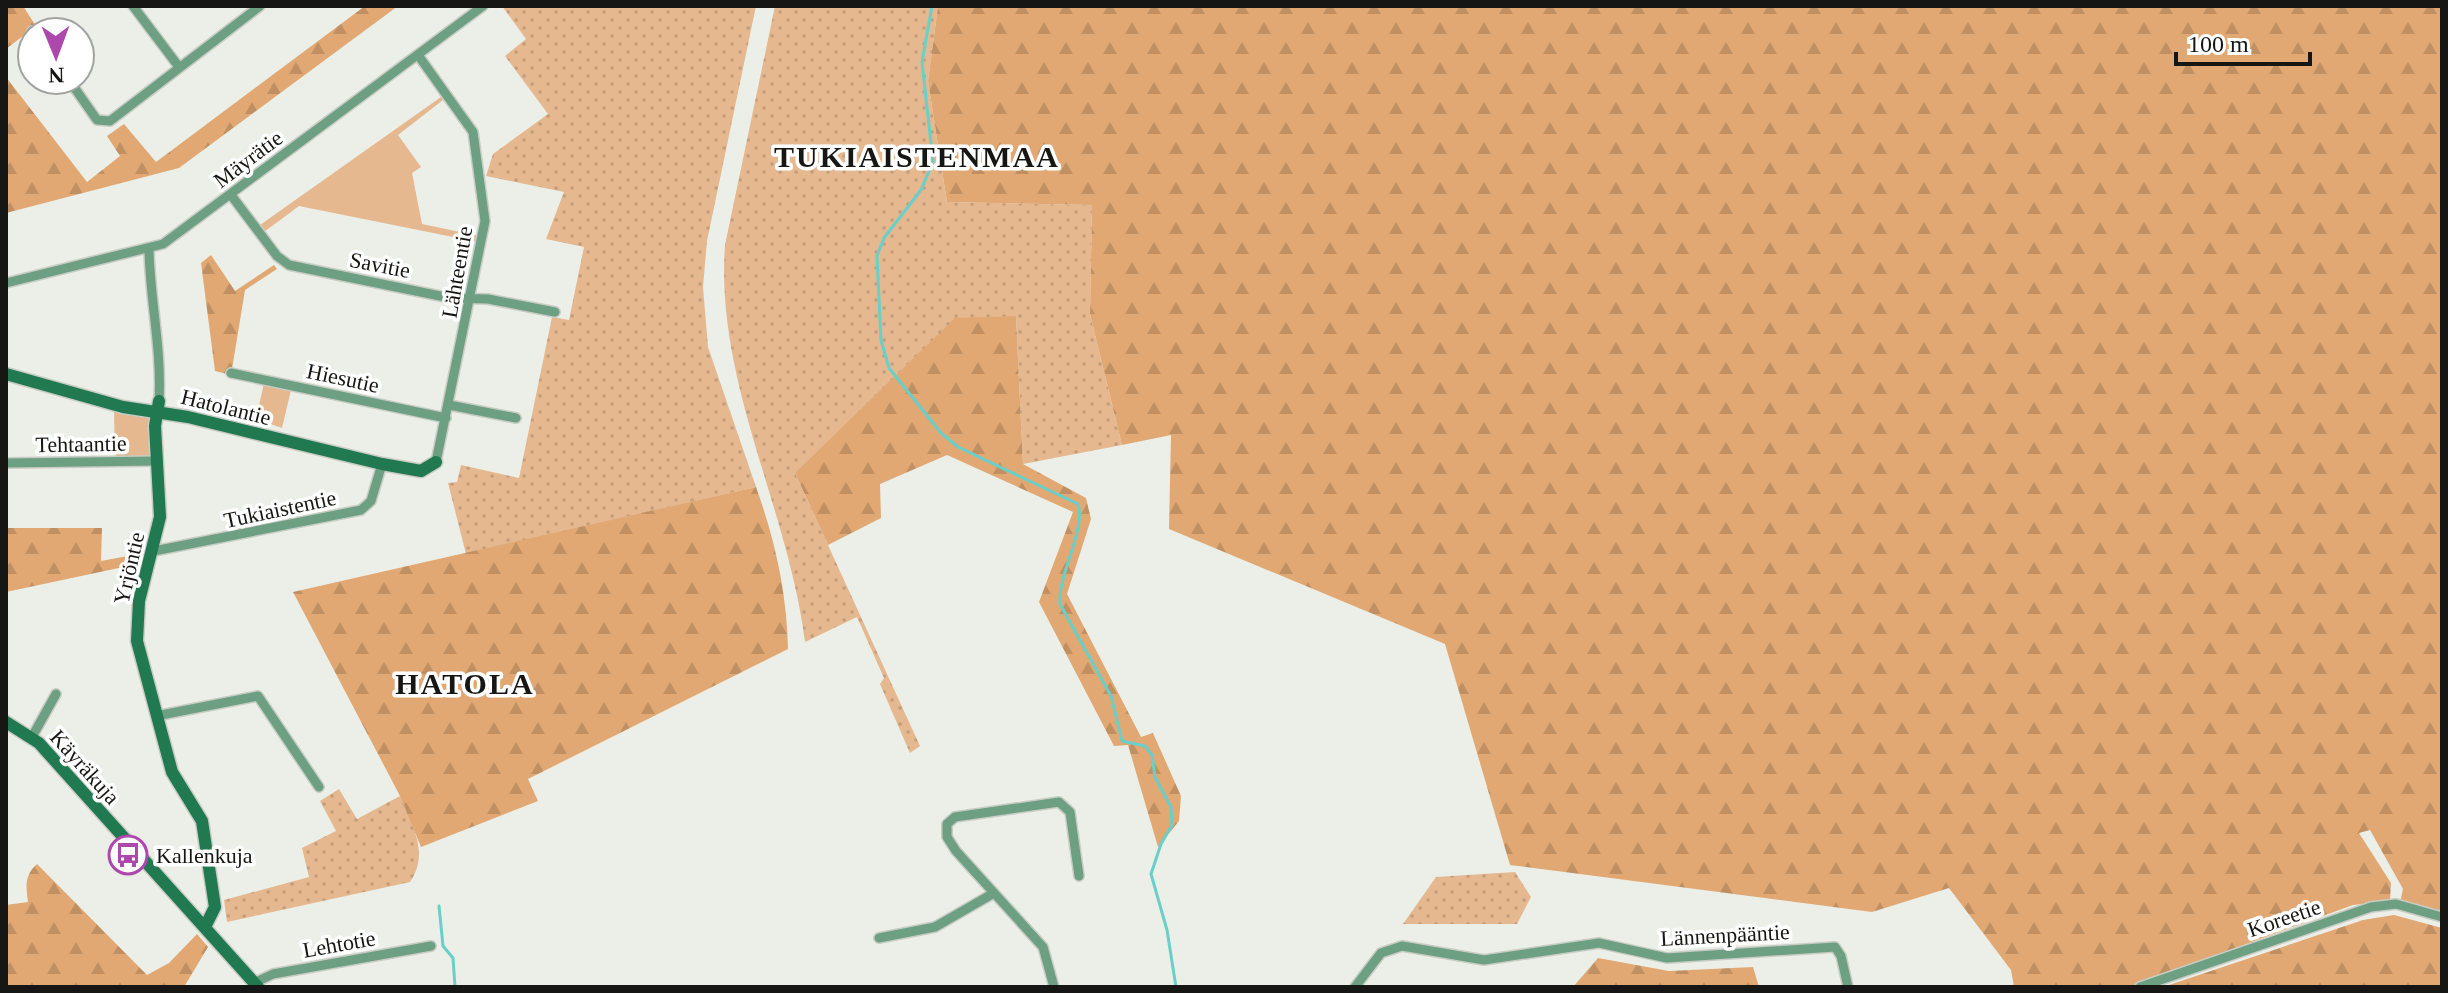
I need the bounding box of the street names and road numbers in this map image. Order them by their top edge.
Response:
street label: Mäyrätie [209,125,287,193]
street label: Lähteentie [437,224,477,320]
street label: Savitie [348,247,412,283]
street label: Hiesutie [305,358,381,398]
street label: Hatolantie [179,384,273,430]
street label: Tehtaantie [35,431,127,457]
street label: Tukiaistentie [222,485,338,533]
street label: Yrjöntie [109,529,149,607]
street label: Käyräkuja [45,725,125,810]
street label: Koreetie [2244,894,2324,942]
street label: Lännenpääntie [1660,919,1790,951]
street label: Lehtotie [301,925,377,963]

